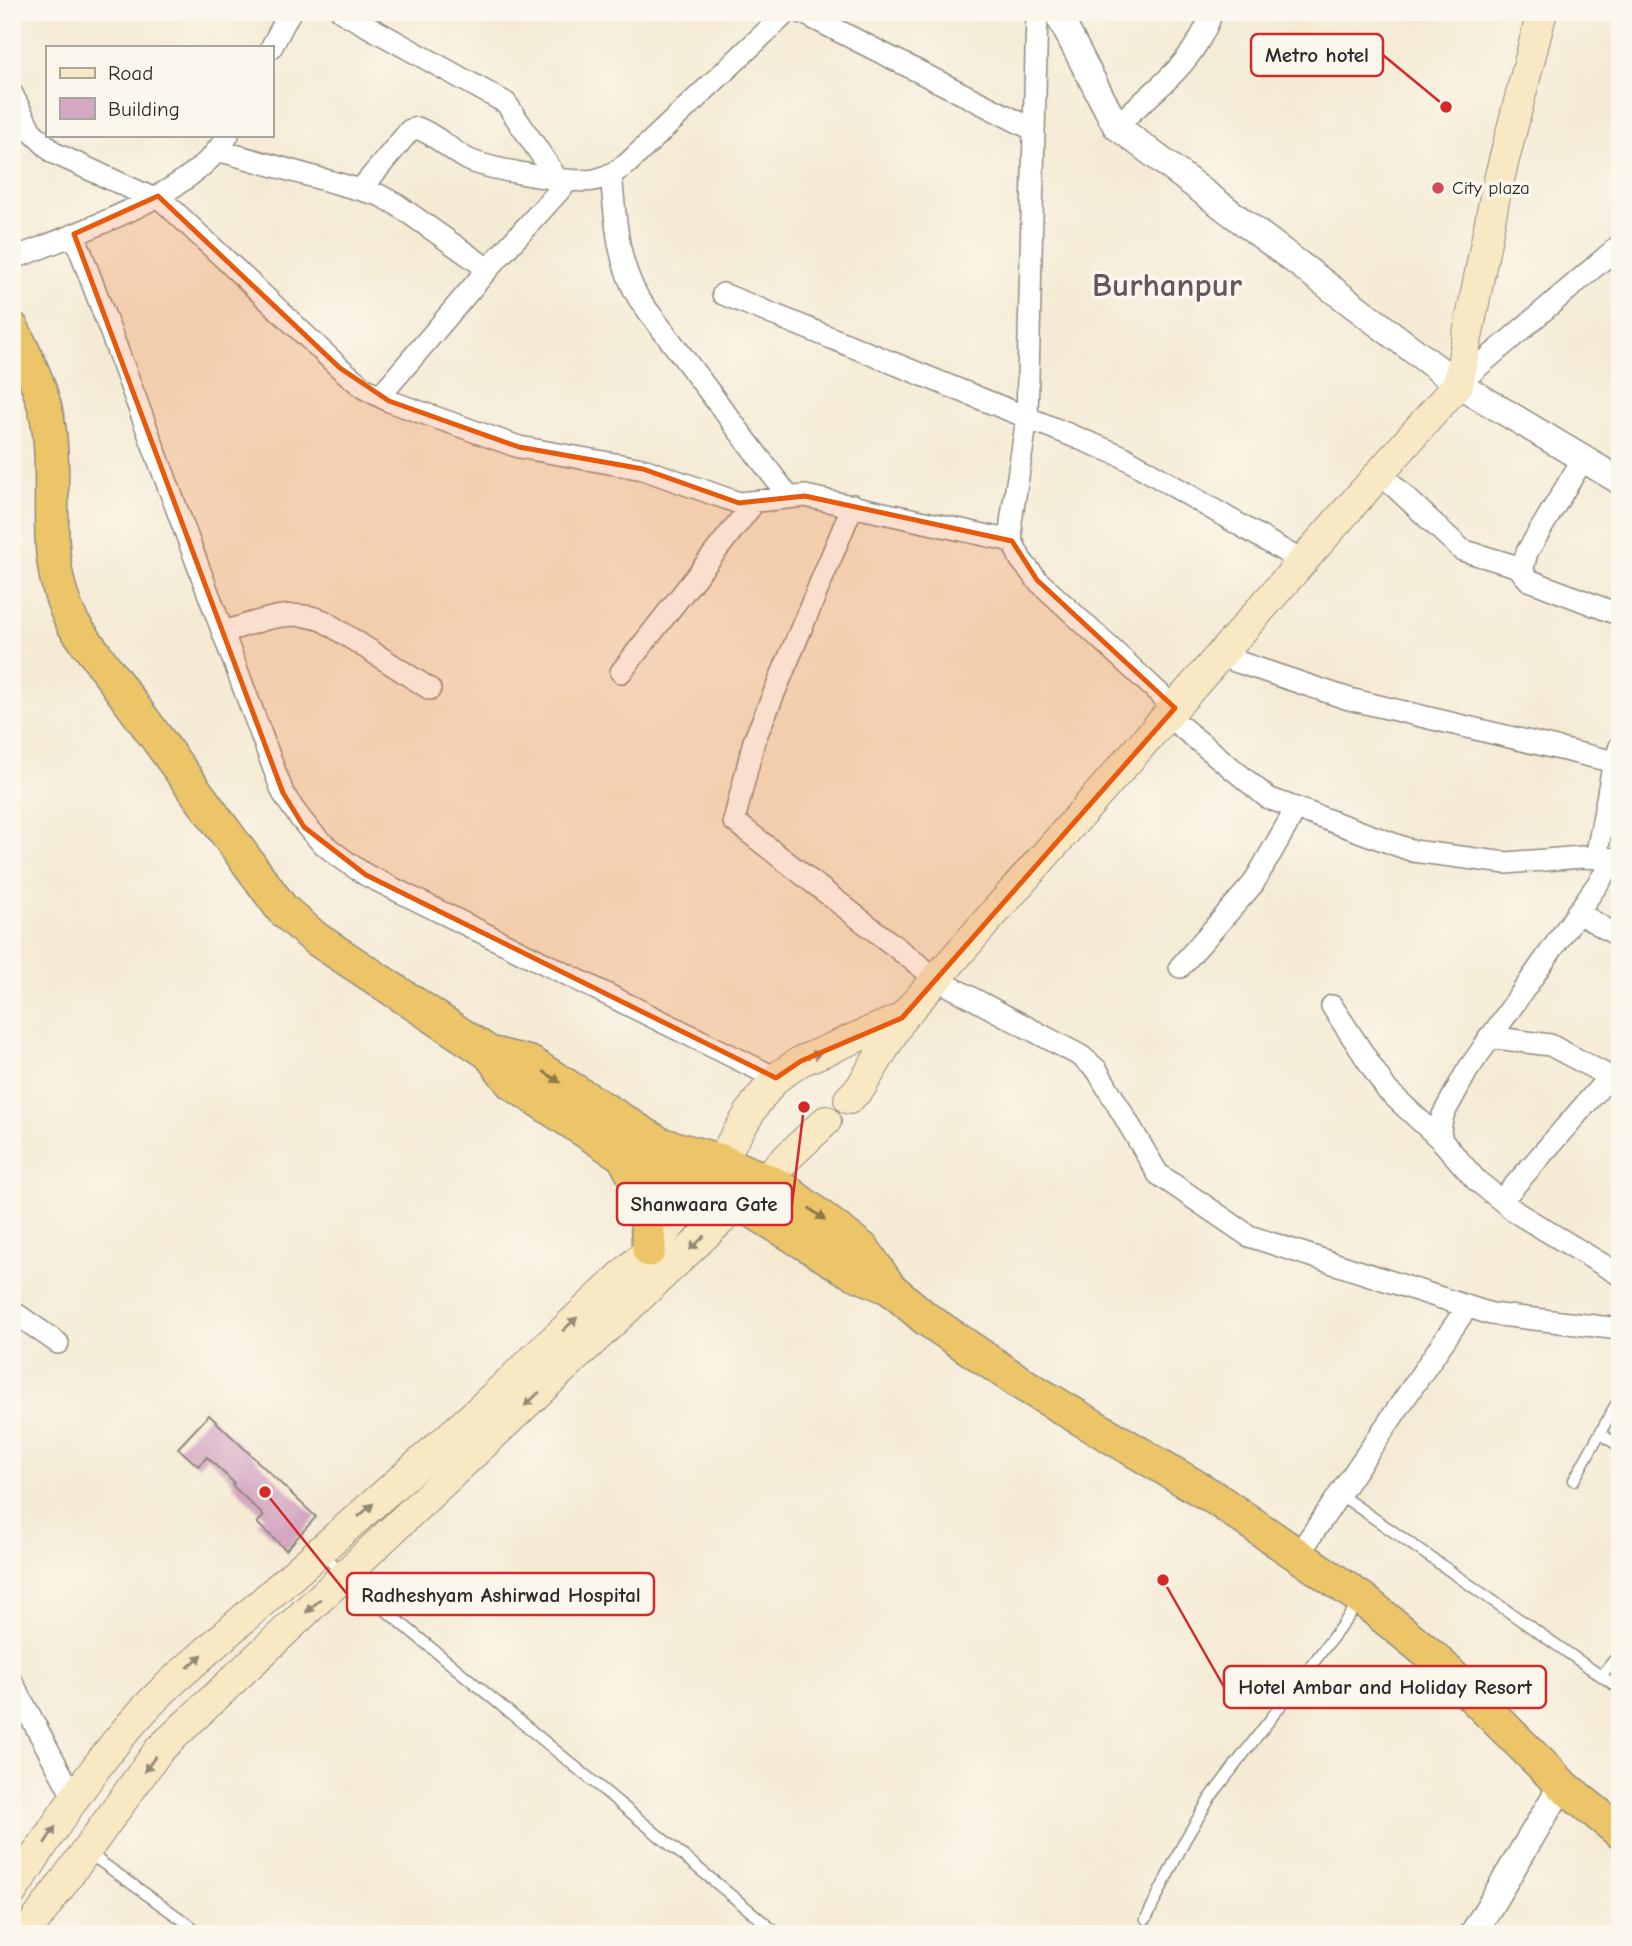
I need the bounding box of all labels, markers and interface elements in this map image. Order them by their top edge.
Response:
callout: Metro hotel [1251,34,1383,76]
text: Metro hotel [1265,43,1369,67]
legend [46,46,273,136]
text: Road [108,61,153,85]
text: Building [108,97,180,121]
place label: City plaza [1452,177,1530,199]
marker: City plaza [1430,180,1446,196]
district label: Burhanpur [1092,266,1243,304]
one-way arrow [801,1051,822,1062]
one-way arrow [542,1070,561,1083]
callout: Shanwaara Gate [617,1183,792,1225]
text: Shanwaara Gate [630,1192,778,1216]
one-way arrow [807,1207,826,1221]
one-way arrow [689,1235,706,1252]
one-way arrow [561,1316,579,1332]
one-way arrow [524,1391,541,1407]
one-way arrow [357,1503,374,1518]
callout: Radheshyam Ashirwad Hospital [347,1573,654,1615]
text: Radheshyam Ashirwad Hospital [361,1583,641,1607]
one-way arrow [305,1597,322,1613]
one-way arrow [186,1653,204,1669]
callout: Hotel Ambar and Holiday Resort [1224,1666,1546,1708]
text: Hotel Ambar and Holiday Resort [1238,1675,1533,1699]
one-way arrow [143,1755,157,1773]
one-way arrow [43,1825,56,1844]

